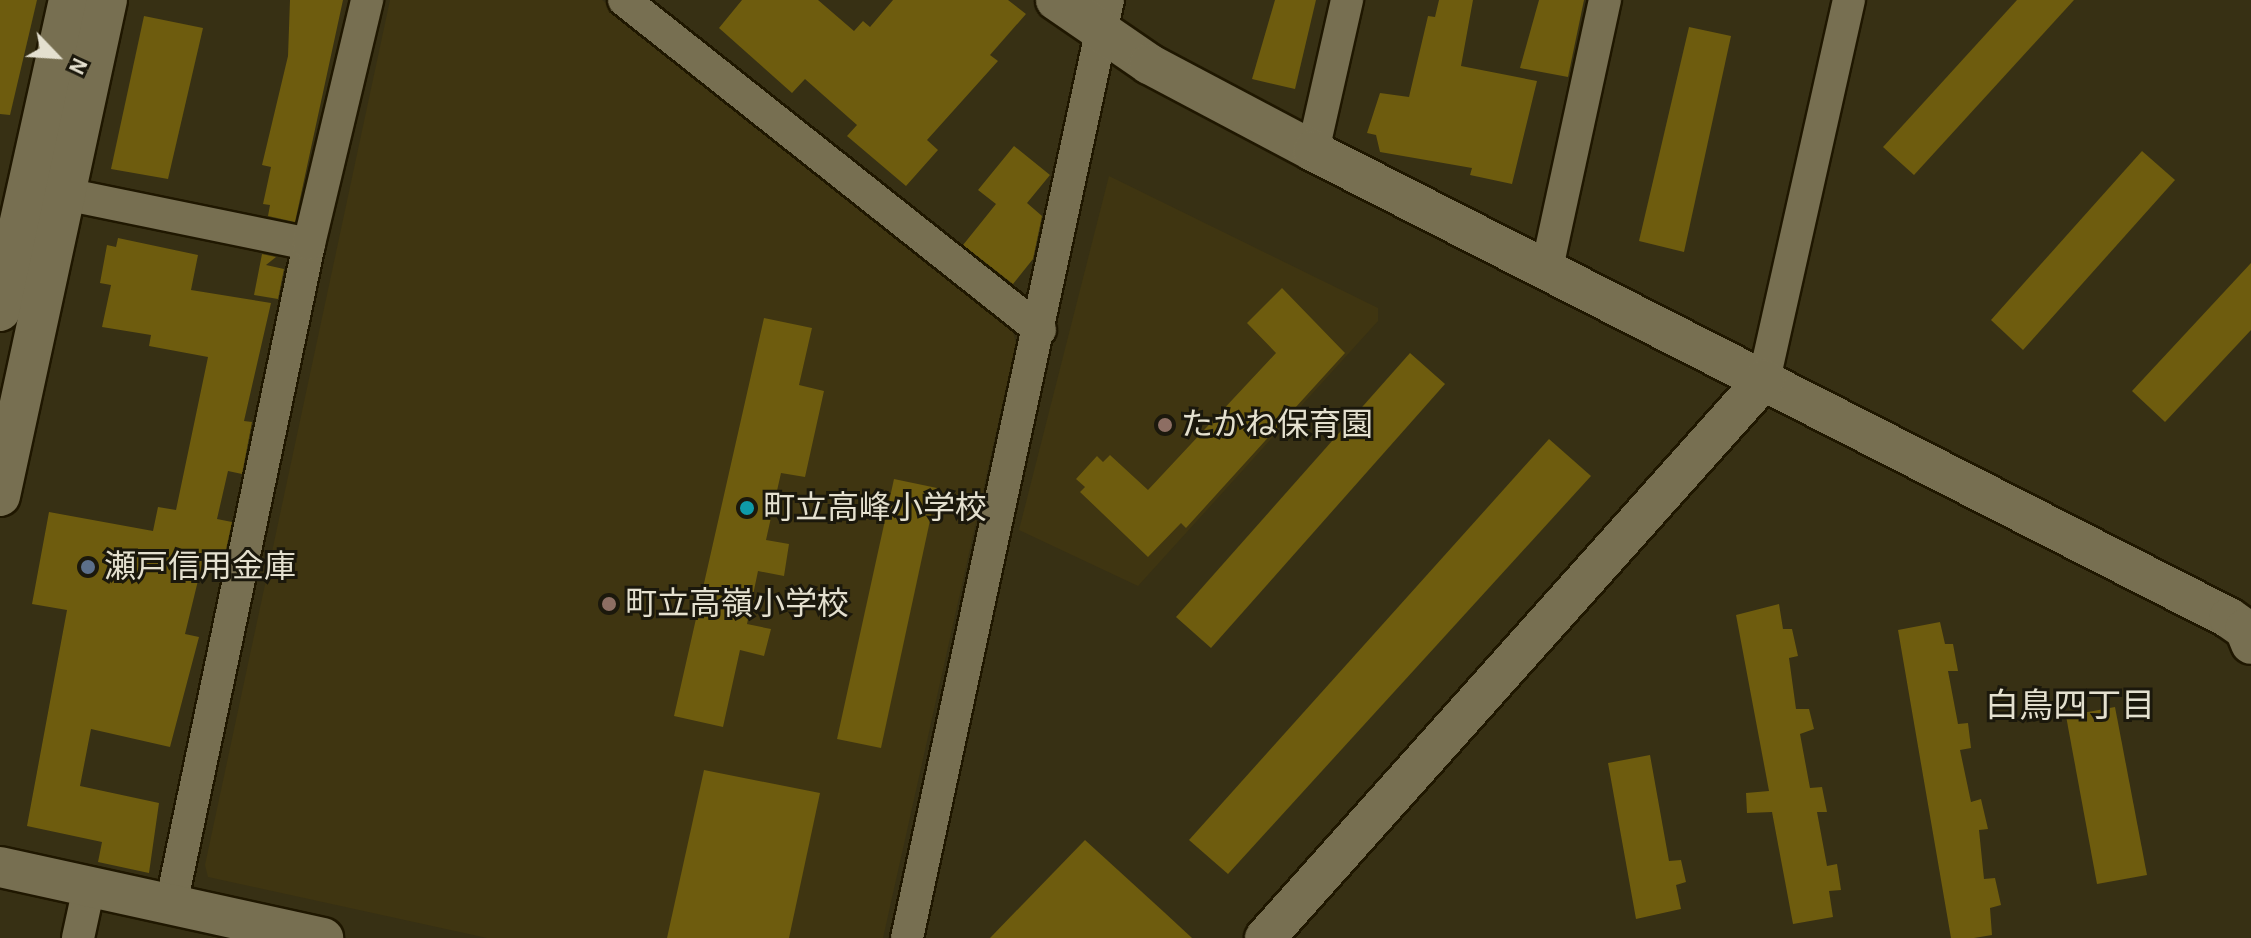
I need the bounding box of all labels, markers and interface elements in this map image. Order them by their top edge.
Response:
north arrow [16,16,96,96]
text: N [65,55,91,78]
place label: たかね保育園 [1181,406,1373,444]
marker: たかね保育園 [1156,416,1174,434]
place label: 町立高峰小学校 [763,489,987,527]
marker: 町立高峰小学校 [738,499,756,517]
place label: 瀬戸信用金庫 [104,548,296,586]
marker: 瀬戸信用金庫 [79,558,97,576]
place label: 町立高嶺小学校 [625,585,849,623]
marker: 町立高嶺小学校 [600,595,618,613]
district label: 白鳥四丁目 [1985,688,2155,728]

